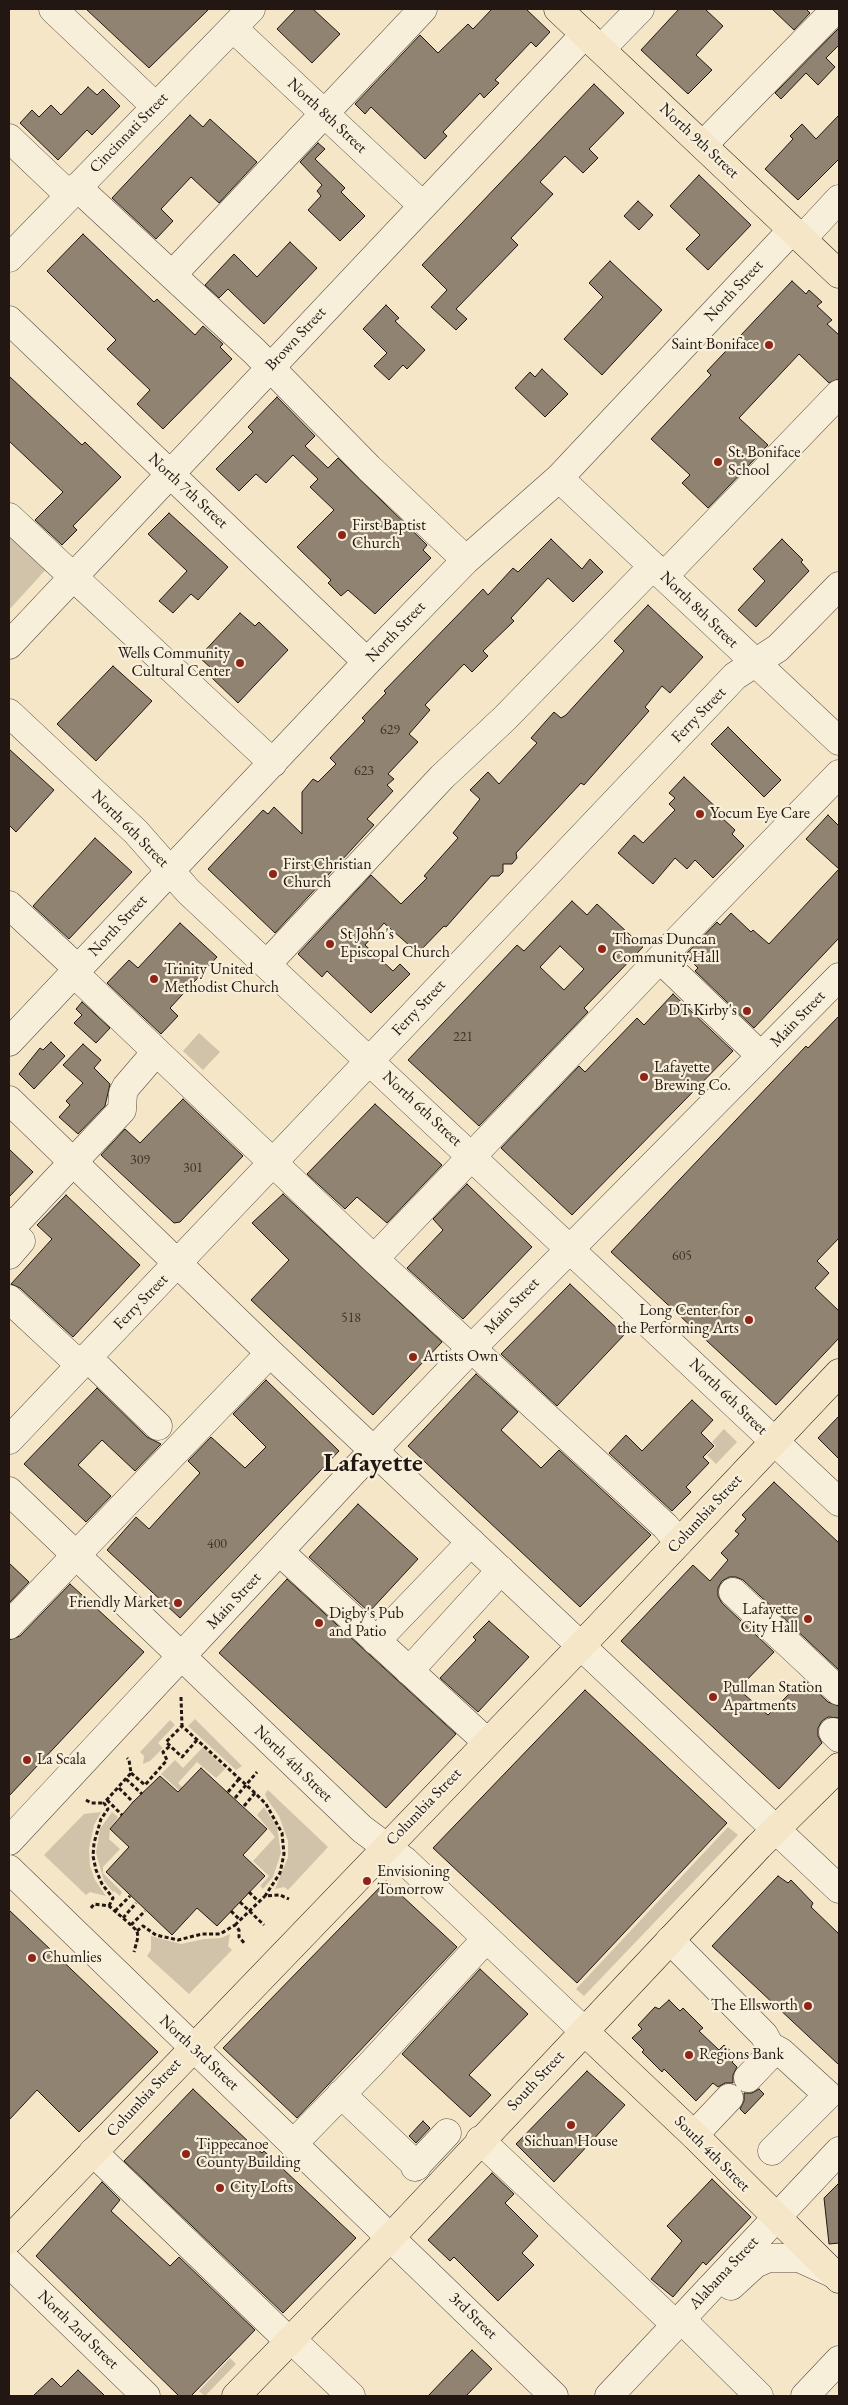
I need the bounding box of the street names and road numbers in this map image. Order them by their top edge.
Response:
street label: North 8th Street [283,74,371,158]
street label: Cincinnati Street [86,89,172,177]
street label: North 9th Street [655,99,743,183]
street label: North Street [701,256,767,326]
street label: Brown Street [262,303,330,375]
street label: North 7th Street [144,449,232,533]
street label: North 8th Street [656,568,742,652]
street label: North Street [362,597,430,667]
street label: Ferry Street [668,683,730,747]
street label: North 6th Street [87,786,173,872]
street label: North Street [85,891,151,961]
street label: Ferry Street [388,976,450,1040]
street label: Main Street [766,987,830,1051]
street label: North 6th Street [378,1067,466,1151]
street label: Ferry Street [110,1270,172,1334]
street label: Main Street [480,1274,544,1338]
street label: North 6th Street [685,1355,771,1439]
street label: Columbia Street [664,1471,746,1557]
street label: Main Street [203,1568,265,1634]
street label: North 4th Street [250,1722,336,1806]
street label: Columbia Street [382,1764,466,1850]
street label: North 3rd Street [155,2011,243,2095]
street label: South Street [503,2047,569,2115]
street label: Columbia Street [103,2055,185,2141]
street label: South 4th Street [670,2112,754,2196]
street label: Alabama Street [685,2233,763,2313]
street label: North 2nd Street [34,2287,122,2373]
street label: 3rd Street [445,2288,501,2344]

